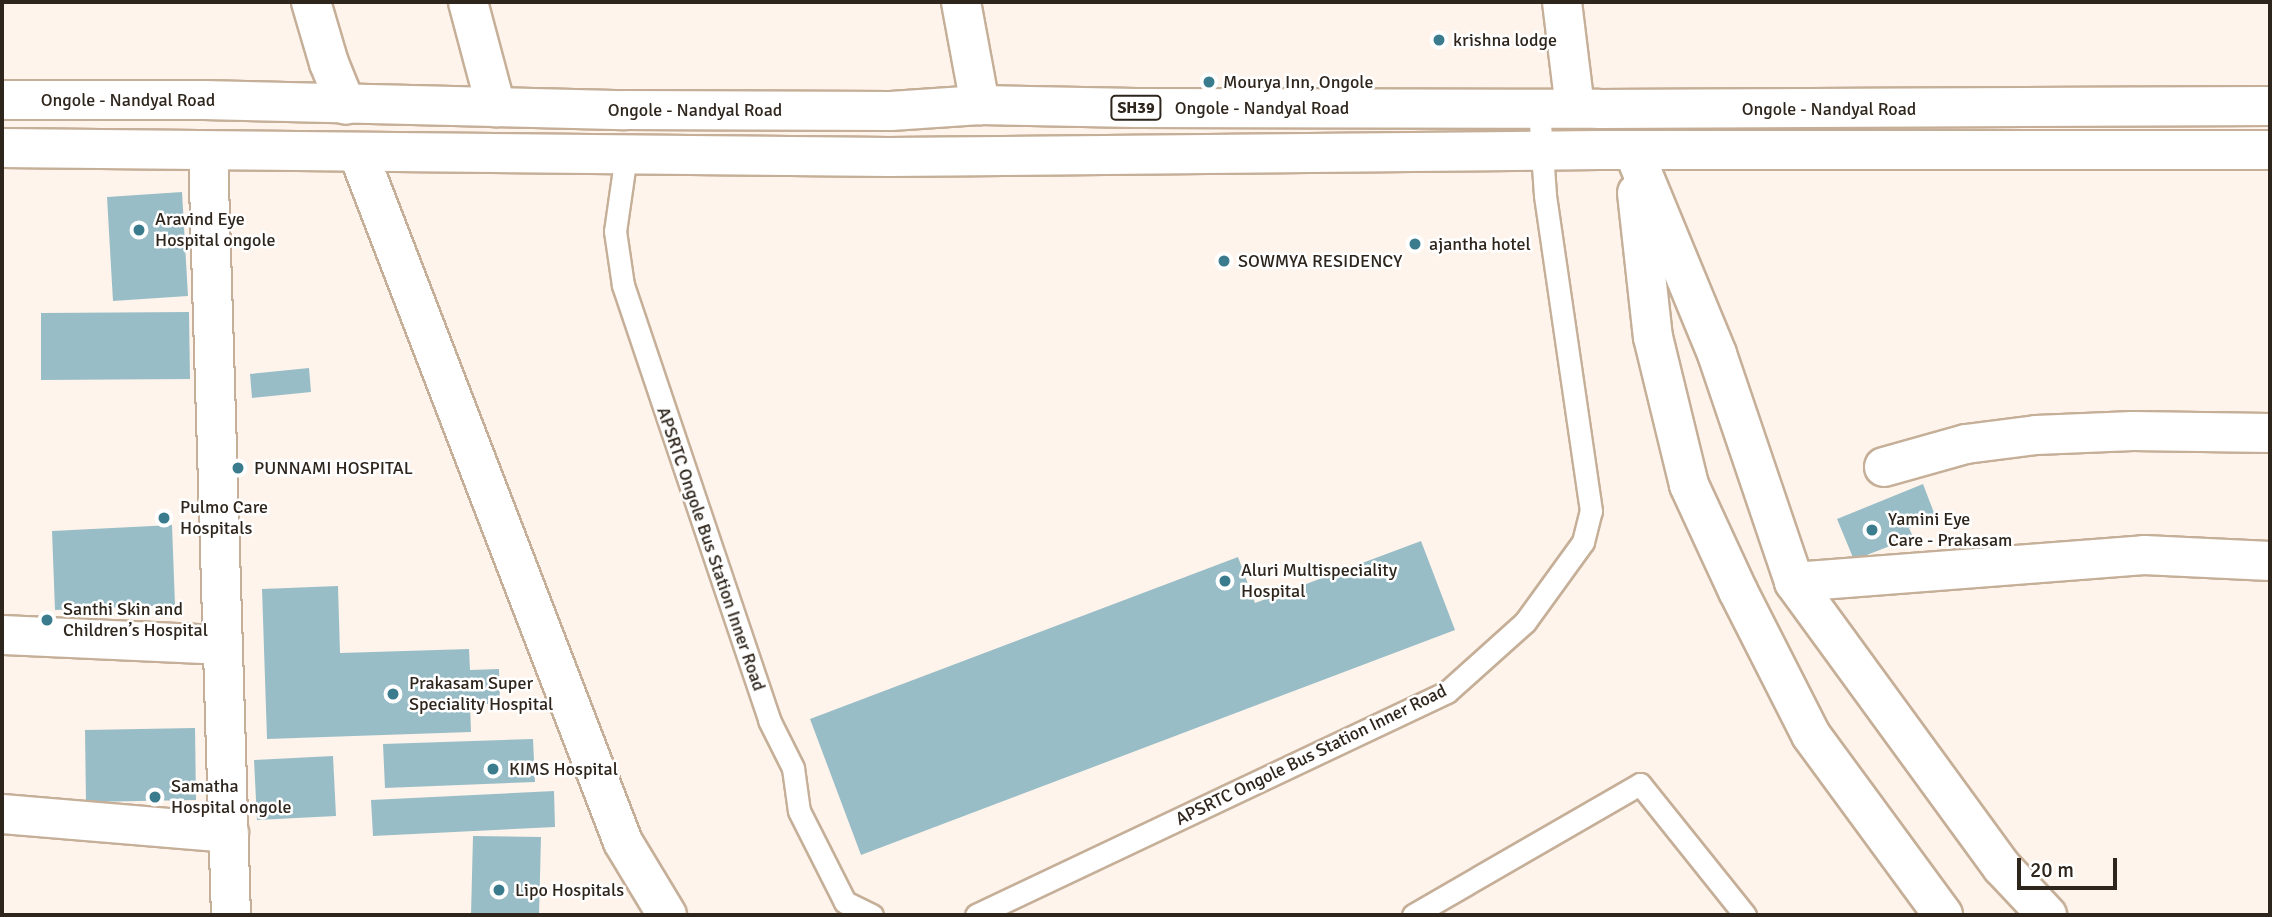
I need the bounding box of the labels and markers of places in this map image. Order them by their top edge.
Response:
place label: krishna lodge [1453,29,1557,51]
marker: krishna lodge [1431,32,1447,48]
place label: Mourya Inn, Ongole [1223,71,1373,93]
marker: Mourya Inn, Ongole [1201,74,1217,90]
place label: Aravind Eye Hospital ongole [155,209,276,252]
marker: Aravind Eye Hospital ongole [129,220,149,240]
place label: ajantha hotel [1429,233,1531,255]
marker: ajantha hotel [1407,236,1423,252]
place label: SOWMYA RESIDENCY [1238,250,1402,272]
marker: SOWMYA RESIDENCY [1216,253,1232,269]
place label: PUNNAMI HOSPITAL [254,457,413,479]
marker: PUNNAMI HOSPITAL [228,458,248,478]
place label: Pulmo Care Hospitals [180,497,268,540]
marker: Pulmo Care Hospitals [154,508,174,528]
place label: Yamini Eye Care - Prakasam [1888,509,2012,552]
marker: Yamini Eye Care - Prakasam [1862,520,1882,540]
place label: Aluri Multispeciality Hospital [1241,560,1397,602]
marker: Aluri Multispeciality Hospital [1215,571,1235,591]
place label: Santhi Skin and Children’s Hospital [63,599,208,642]
marker: Santhi Skin and Children’s Hospital [37,610,57,630]
place label: Prakasam Super Speciality Hospital [409,673,553,716]
marker: Prakasam Super Speciality Hospital [383,684,403,704]
place label: KIMS Hospital [509,758,618,780]
marker: KIMS Hospital [483,759,503,779]
place label: Samatha Hospital ongole [171,776,292,818]
marker: Samatha Hospital ongole [145,787,165,807]
place label: Lipo Hospitals [515,879,624,901]
marker: Lipo Hospitals [489,880,509,900]

